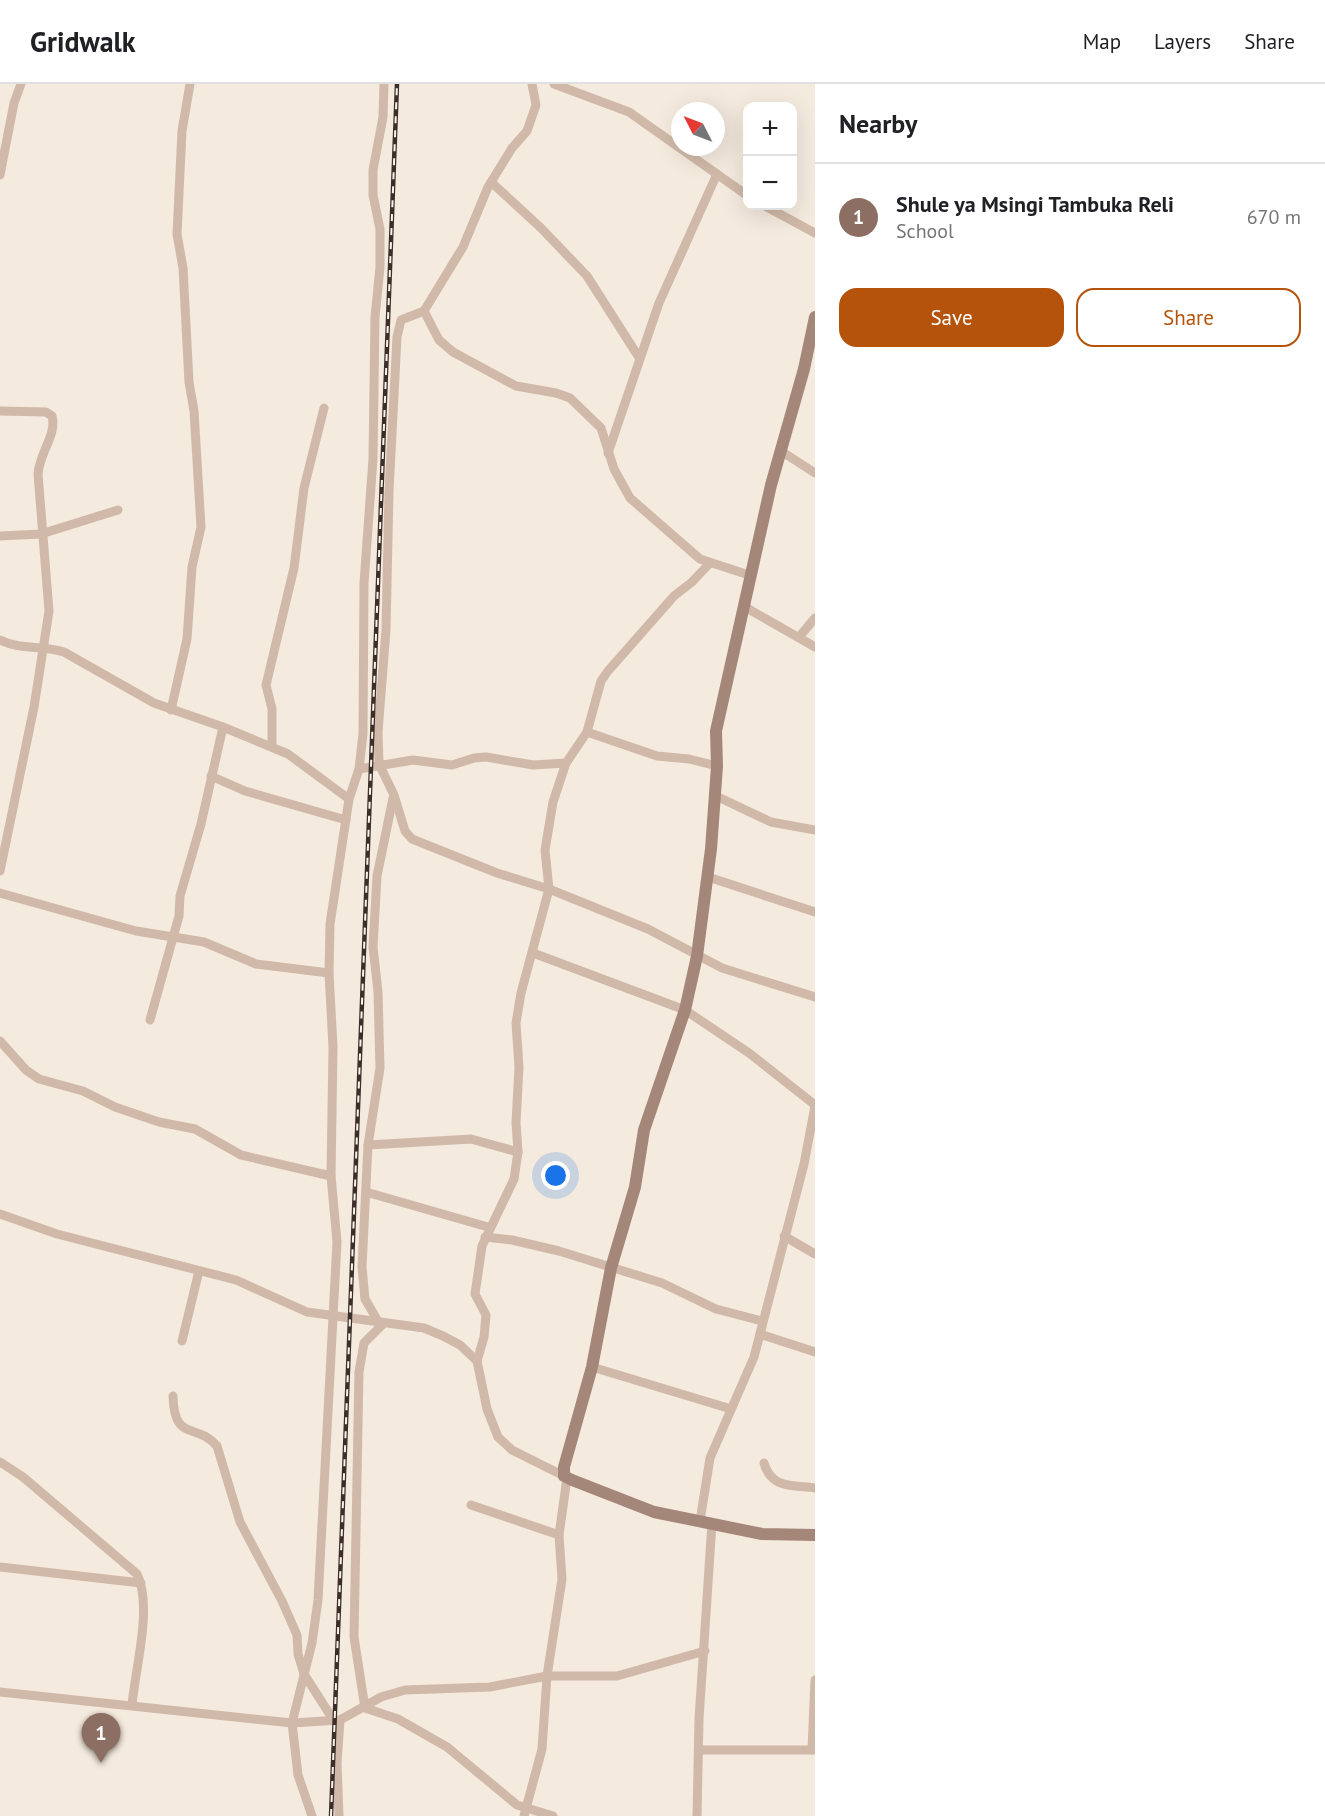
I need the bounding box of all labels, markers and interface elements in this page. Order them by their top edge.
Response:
text: Gridwalk [30,23,136,60]
text: Map [1083,28,1121,55]
text: Layers [1154,28,1211,55]
text: Share [1244,28,1295,55]
north arrow [671,102,725,156]
map controls [743,102,797,210]
button: + [743,102,797,156]
text: Nearby [839,107,917,140]
button: − [743,156,797,210]
text: Shule ya Msingi Tambuka Reli [896,190,1174,218]
text: 1 [853,204,864,230]
text: 670 m [1247,204,1301,230]
text: School [896,218,954,244]
button: Save [839,288,1064,347]
button: Share [1076,288,1301,347]
your location [541,1161,570,1190]
pin: 1 [82,1714,120,1763]

